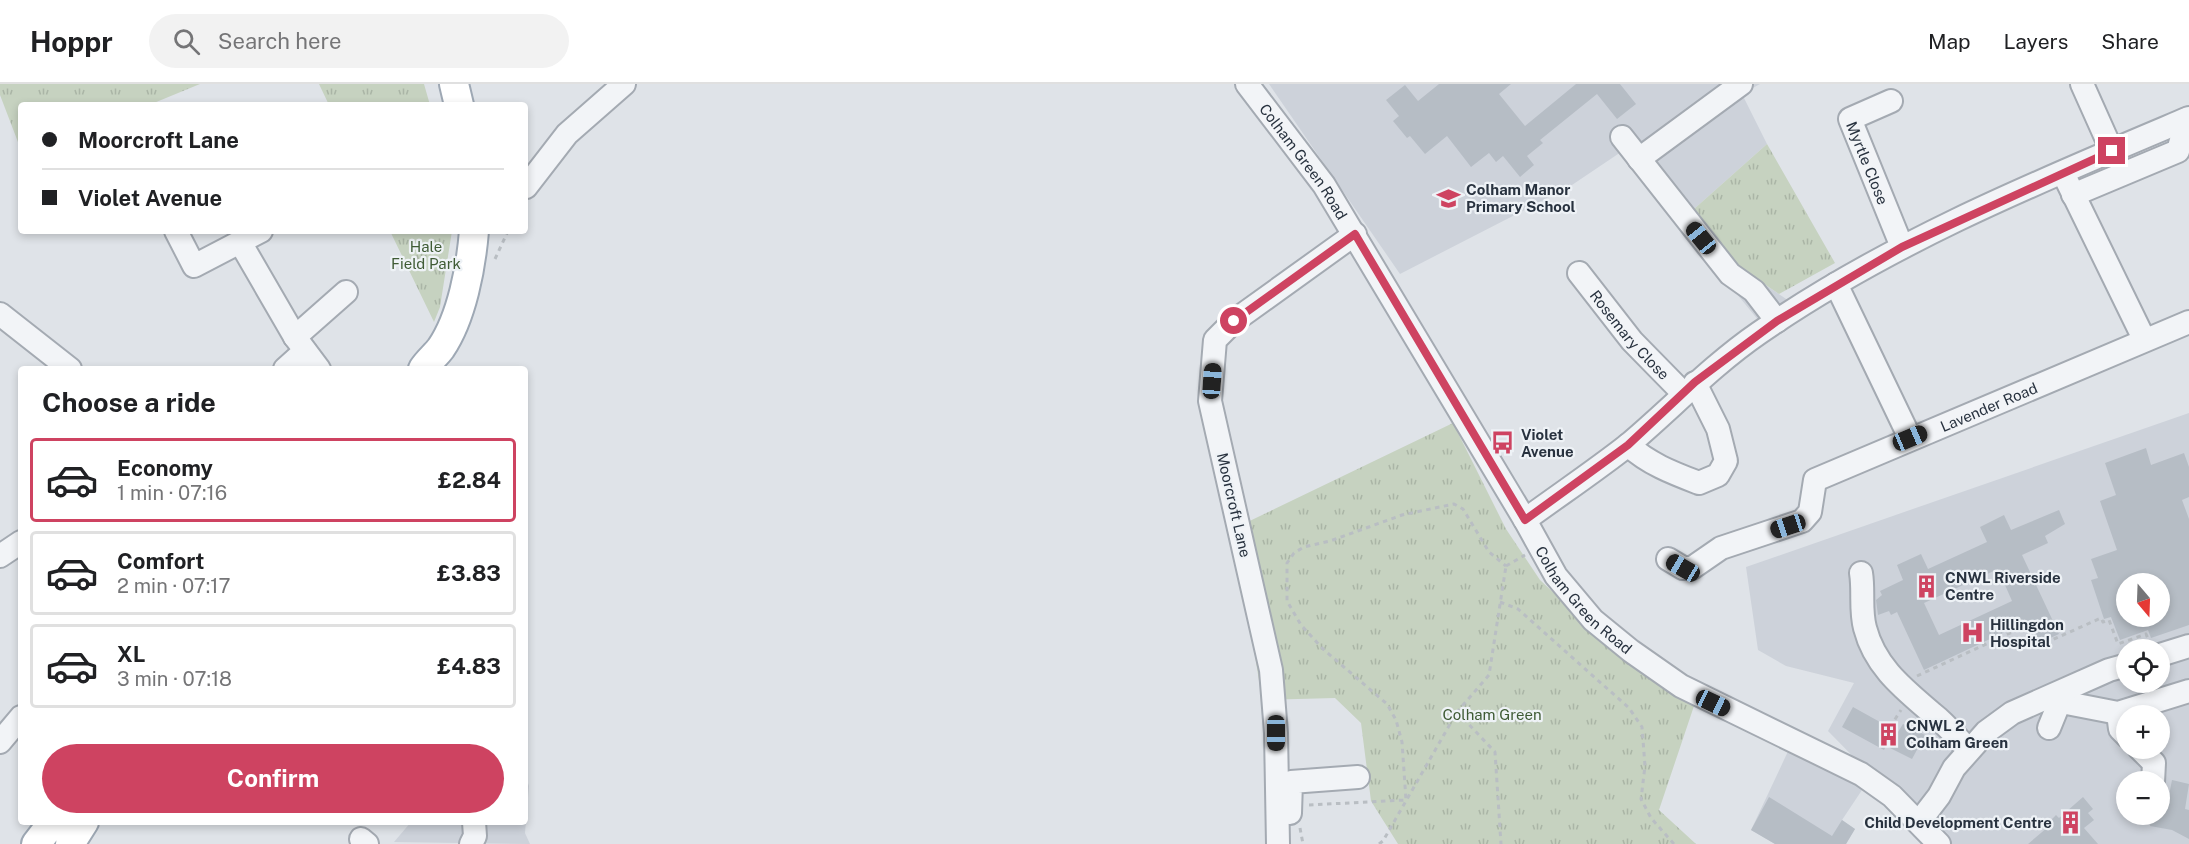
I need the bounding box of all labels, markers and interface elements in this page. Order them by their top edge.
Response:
search box [149,14,569,68]
text: Hoppr [30,25,113,58]
icon: search [170,25,203,58]
text: Search here [218,28,341,54]
text: Map [1928,29,1971,54]
text: Layers [2004,29,2068,54]
text: Share [2101,29,2159,54]
street label: Colham Green Road [1256,100,1351,222]
street label: Myrtle Close [1843,119,1892,207]
text: Moorcroft Lane [78,127,239,153]
route end [2098,137,2125,164]
place label: Colham Manor Primary School [1466,181,1576,215]
text: Violet Avenue [78,185,222,211]
school or university icon: Colham Manor Primary School [1435,185,1461,211]
car [1683,218,1719,258]
park label: Hale Field Park [391,238,461,272]
street label: Rosemary Close [1587,287,1673,383]
route start [1220,307,1247,334]
car [1202,362,1222,400]
street label: Lavender Road [1938,379,2040,435]
text: Choose a ride [42,386,216,418]
car [1890,423,1930,453]
place label: Violet Avenue [1521,426,1574,460]
bus stop icon: Violet Avenue [1490,430,1516,456]
street label: Moorcroft Lane [1214,451,1254,559]
icon: car [45,453,99,507]
text: Economy [117,455,213,481]
text: £2.84 [438,467,501,493]
text: 1 min · 07:16 [117,481,227,505]
car [1768,512,1808,540]
street label: Colham Green Road [1533,543,1636,657]
icon: car [45,546,99,600]
text: Comfort [117,548,204,574]
car [1663,551,1703,585]
text: £3.83 [437,560,501,586]
place label: CNWL Riverside Centre [1945,569,2061,603]
building icon: CNWL Riverside Centre [1914,573,1940,599]
north arrow [2116,573,2170,627]
map controls [2116,573,2170,825]
text: 2 min · 07:17 [117,574,230,598]
place label: Hillingdon Hospital [1990,616,2064,650]
hospital icon: Hillingdon Hospital [1959,620,1985,646]
icon: car [45,639,99,693]
button: locate [2116,639,2170,693]
text: XL [117,641,145,667]
text: £4.83 [437,653,501,679]
text: 3 min · 07:18 [117,667,232,691]
car [1693,687,1733,719]
button: + [2116,705,2170,759]
park label: Colham Green [1442,706,1542,723]
car [1267,715,1285,751]
place label: CNWL 2 Colham Green [1906,717,2008,751]
building icon: CNWL 2 Colham Green [1875,721,1901,747]
button: Confirm [42,744,504,813]
button: − [2116,771,2170,825]
building icon: Child Development Centre [2057,809,2083,835]
place label: Child Development Centre [1864,814,2052,831]

